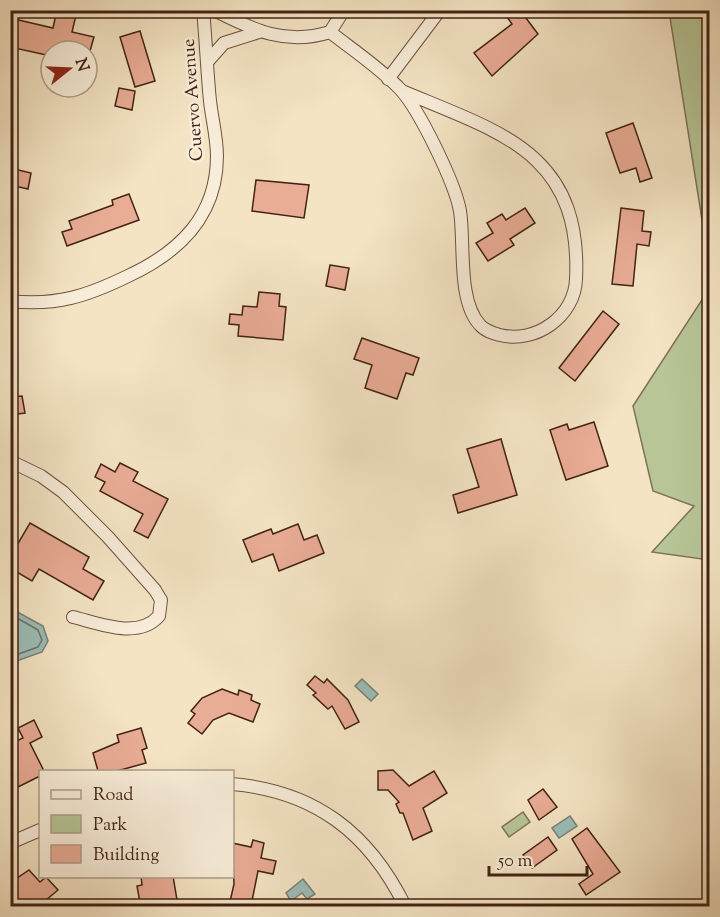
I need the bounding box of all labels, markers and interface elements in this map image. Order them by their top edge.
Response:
street label: Cuervo Avenue [177,38,211,162]
north arrow [39,39,99,99]
text: N [68,56,94,75]
legend [39,770,234,878]
text: Road [93,783,133,809]
text: Park [93,813,128,839]
scale bar [489,839,586,877]
text: Building [93,843,159,869]
text: 50 m [497,849,533,875]

